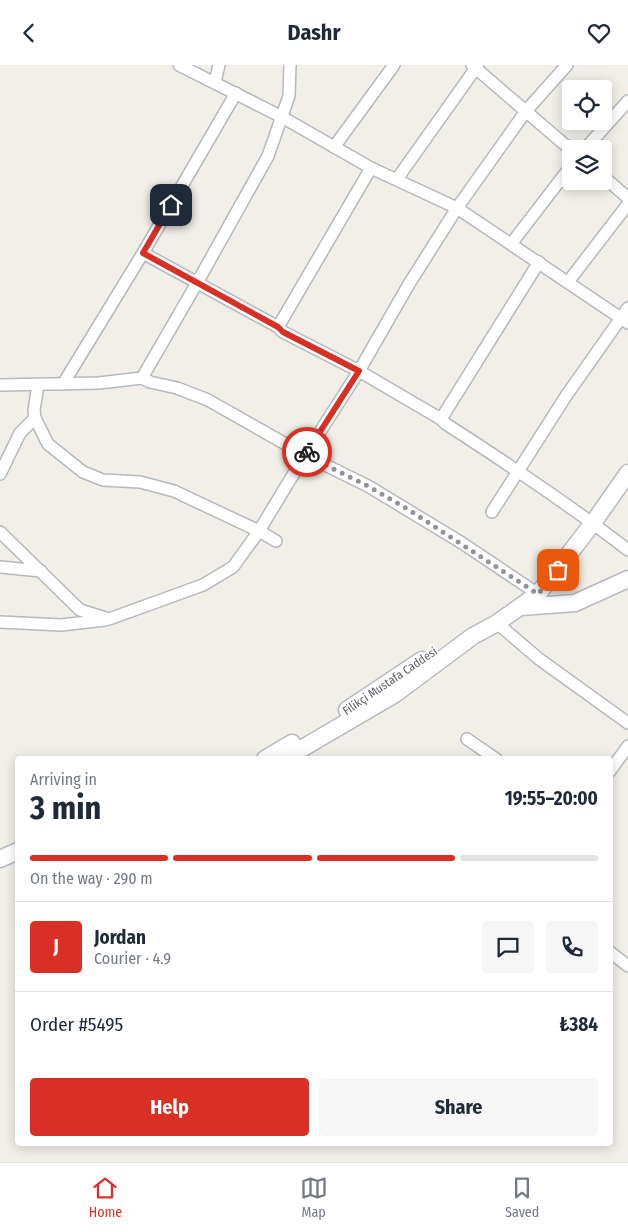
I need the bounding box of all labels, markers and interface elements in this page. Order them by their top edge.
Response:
icon: back [15,19,43,47]
text: Dashr [288,19,340,46]
icon: heart [585,19,613,47]
map controls [562,80,612,190]
button: locate [562,80,612,130]
button: layers [562,140,612,190]
pin [150,184,192,226]
icon: home [157,191,185,219]
courier [282,427,332,477]
icon: bike [293,438,321,466]
pin [537,549,579,591]
icon: bag [544,556,572,584]
street label: Filikçi Mustafa Caddesi [340,644,440,718]
text: Arriving in [30,770,97,789]
text: 19:55–20:00 [505,787,598,810]
text: 3 min [30,789,101,827]
text: On the way · 290 m [30,869,153,888]
button: chat [482,921,534,973]
button: phone [546,921,598,973]
text: Jordan [94,926,146,949]
text: J [53,935,59,958]
text: Courier · 4.9 [94,949,171,968]
text: Order #5495 [30,1013,123,1036]
text: ₺384 [559,1013,598,1036]
button: Help [30,1078,309,1136]
button: Share [319,1078,598,1136]
tab: Home [89,1174,122,1221]
tab: Map [300,1174,328,1221]
tab: Saved [505,1174,539,1221]

